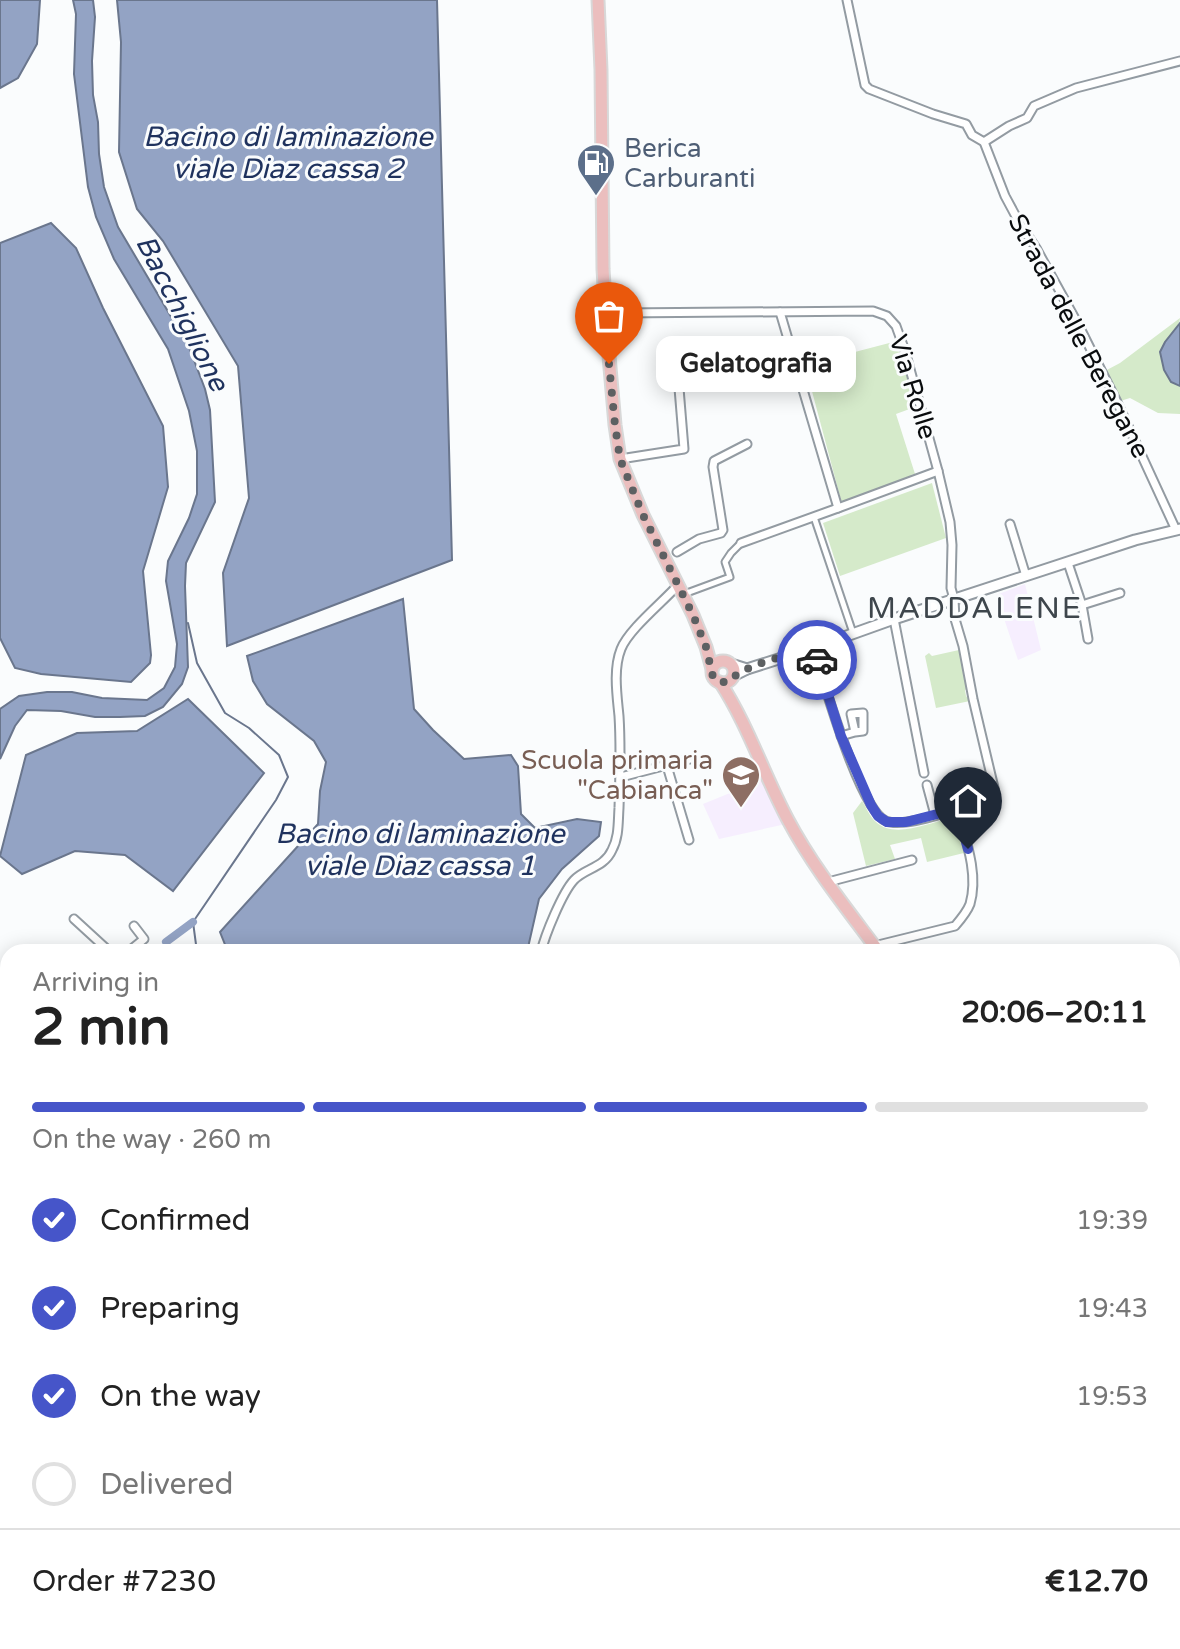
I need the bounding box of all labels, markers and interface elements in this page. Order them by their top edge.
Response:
water label: Bacino di laminazione viale Diaz cassa 2 [143,120,435,186]
place label: Berica Carburanti [624,133,755,194]
fuel station icon: Berica Carburanti [575,142,617,197]
street label: Strada delle Beregane [1002,209,1156,463]
water label: Bacchiglione [128,229,237,399]
pin [575,282,643,364]
icon: bag [587,294,631,338]
street label: Via Rolle [882,331,944,443]
callout: Gelatografia [657,336,857,392]
text: Gelatografia [680,348,832,379]
district label: MADDALENE [867,590,1083,627]
courier [777,620,857,700]
icon: car [795,638,839,682]
place label: Scuola primaria "Cabianca" [521,745,713,806]
school or university icon: Scuola primaria "Cabianca" [720,754,762,809]
pin [934,767,1002,849]
icon: home [946,779,990,823]
water label: Bacino di laminazione viale Diaz cassa 1 [275,817,567,883]
text: Arriving in [32,967,159,998]
text: 20:06–20:11 [961,994,1148,1031]
text: 2 min [32,996,171,1059]
text: On the way · 260 m [32,1124,271,1155]
icon: check [32,1198,76,1242]
text: Confirmed [100,1202,251,1239]
text: 19:39 [1076,1205,1148,1236]
icon: check [32,1286,76,1330]
text: Preparing [100,1290,240,1327]
text: 19:43 [1076,1293,1148,1324]
icon: check [32,1374,76,1418]
text: On the way [100,1378,261,1415]
text: 19:53 [1076,1381,1148,1412]
text: Delivered [100,1466,234,1503]
text: Order #7230 [32,1563,216,1600]
text: €12.70 [1045,1563,1148,1600]

